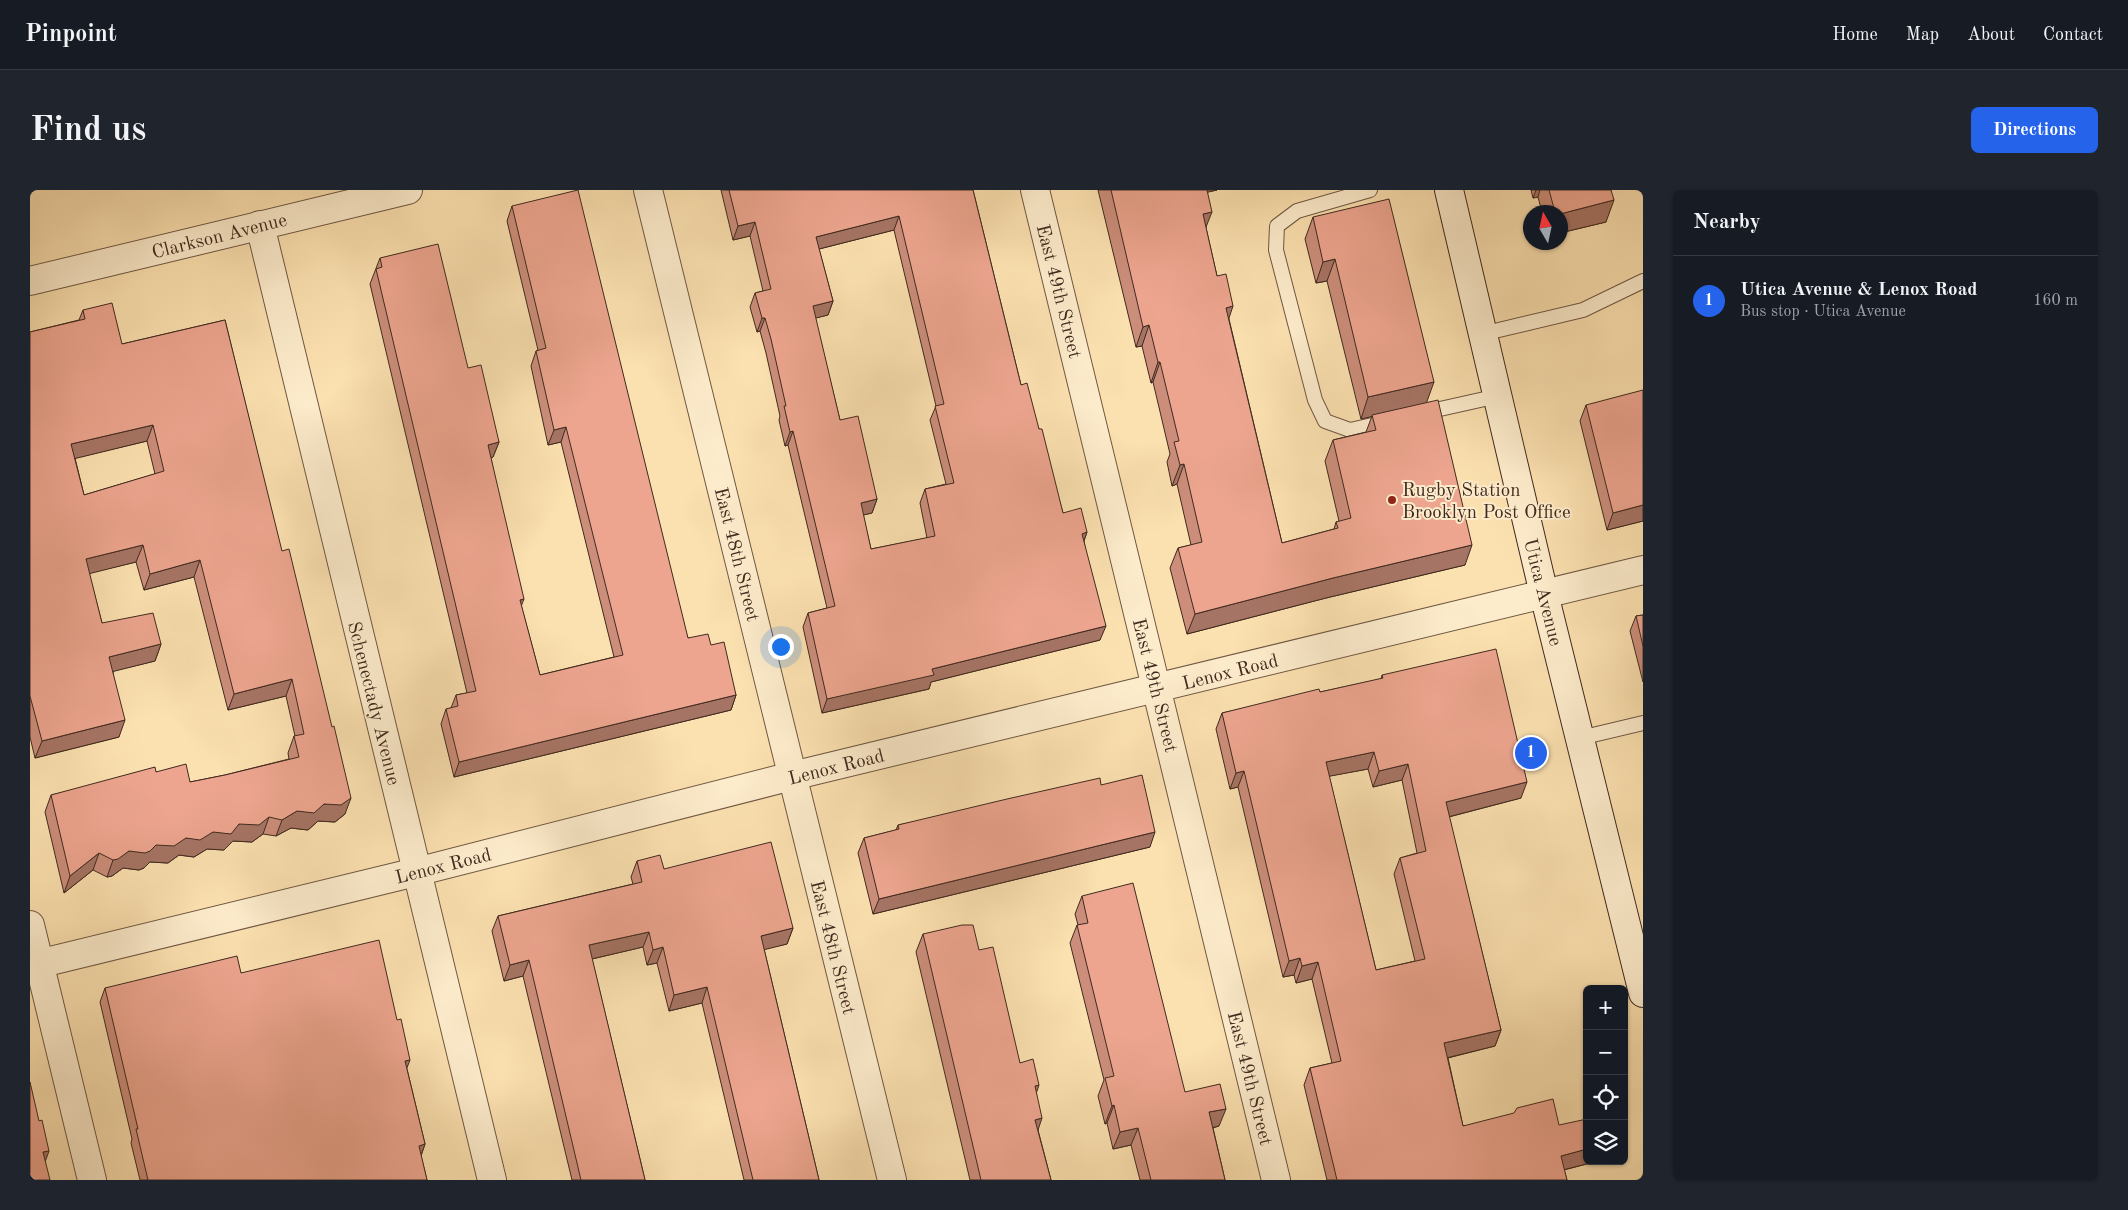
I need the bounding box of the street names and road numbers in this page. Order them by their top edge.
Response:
street label: Clarkson Avenue [150,211,289,263]
street label: East 49th Street [1032,223,1083,361]
street label: East 48th Street [710,486,761,624]
street label: Utica Avenue [1519,537,1564,648]
street label: East 49th Street [1128,617,1179,755]
street label: Schenectady Avenue [343,620,402,787]
street label: Lenox Road [1181,652,1281,695]
street label: Lenox Road [787,747,887,790]
street label: Lenox Road [394,846,494,889]
street label: East 48th Street [806,879,857,1017]
street label: East 49th Street [1223,1010,1274,1148]

